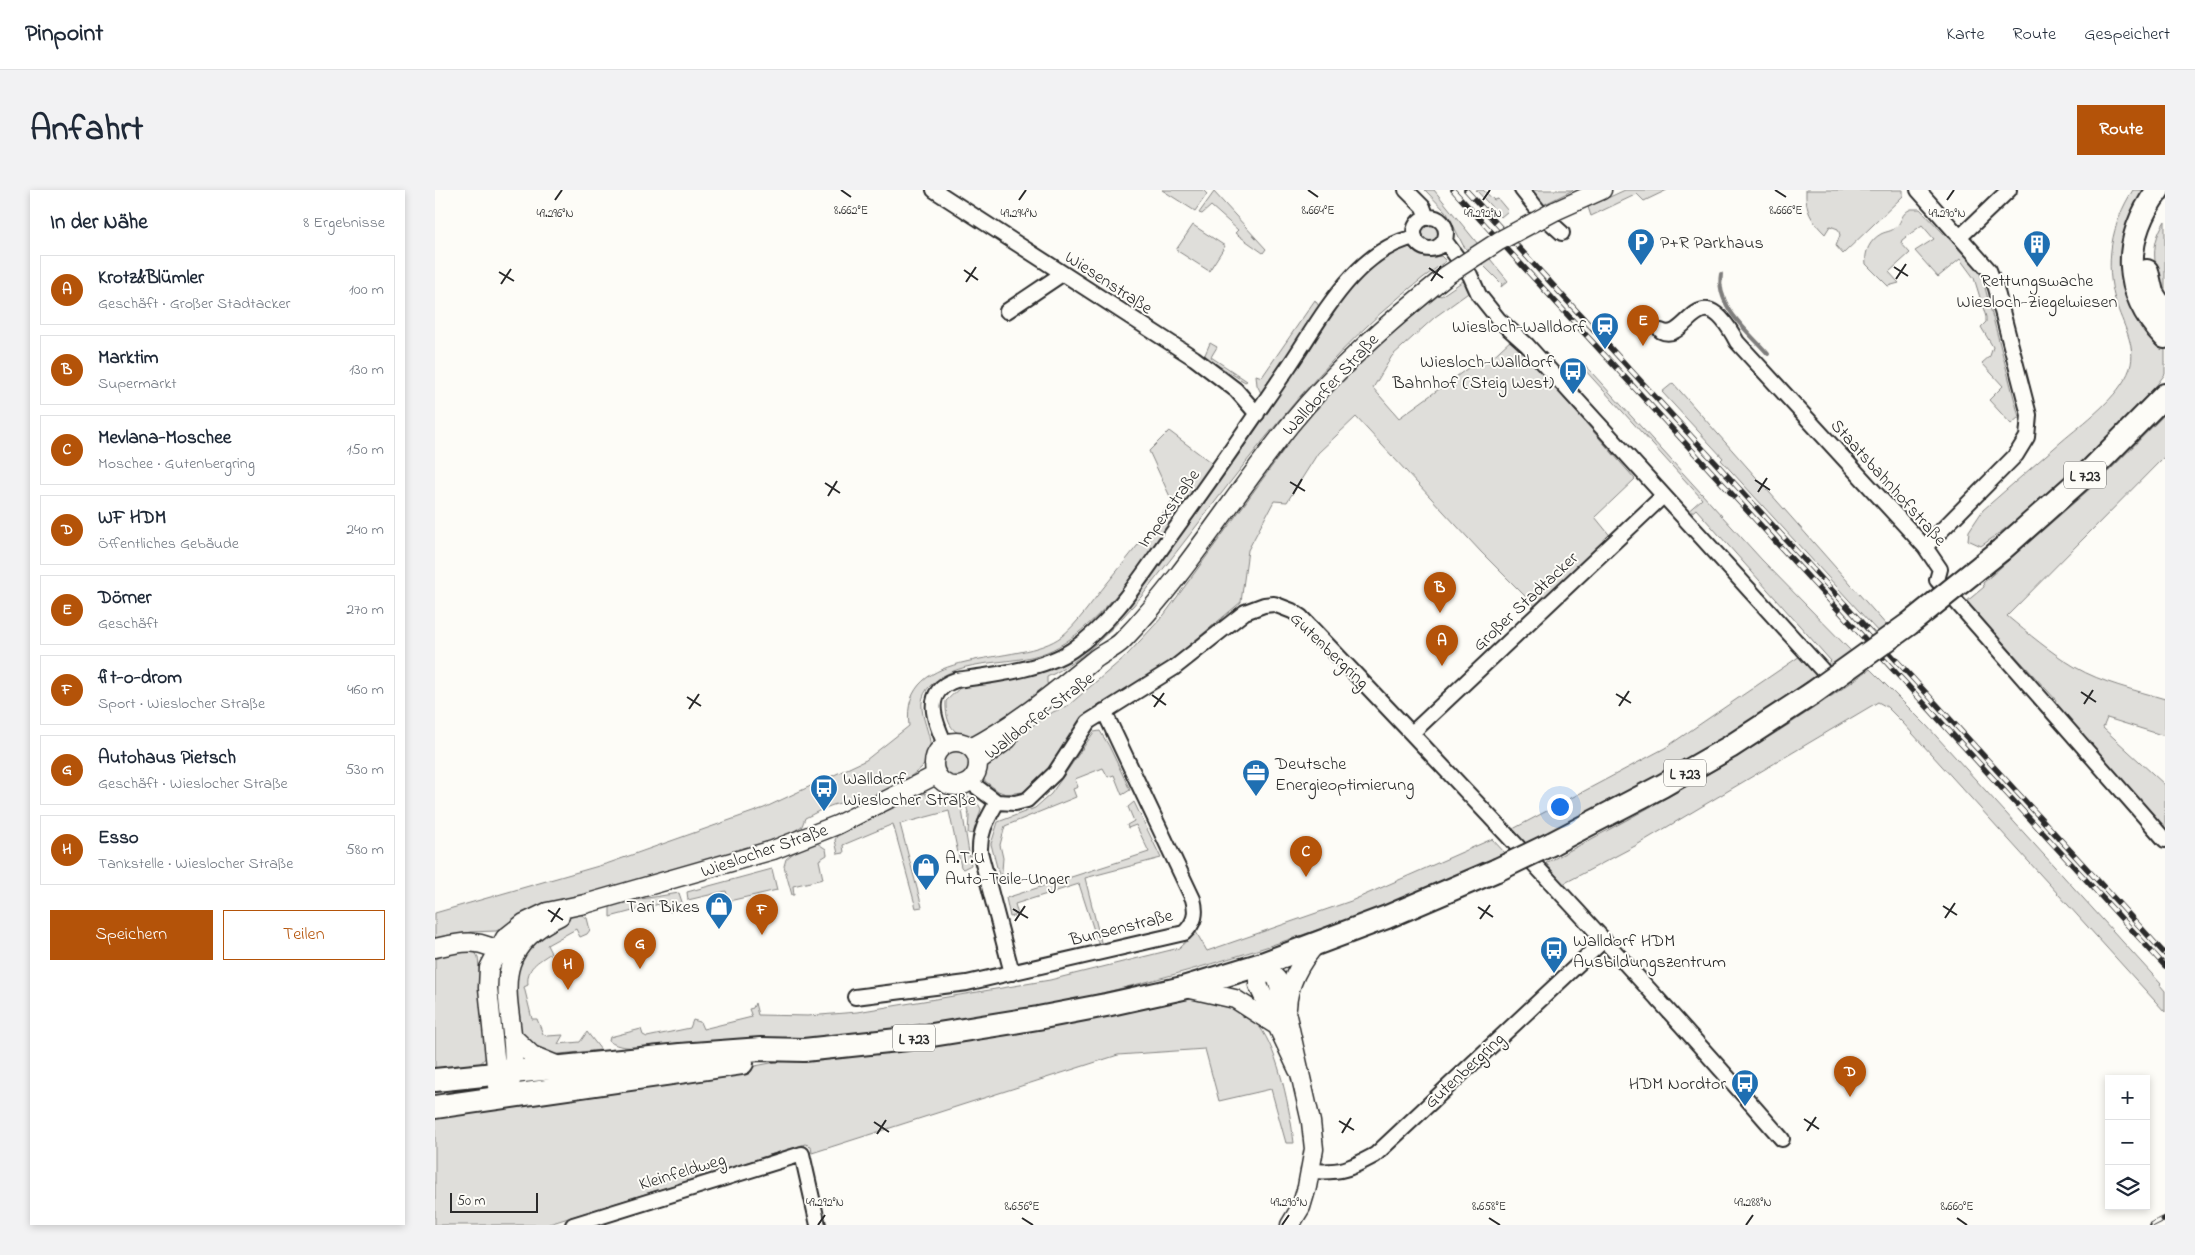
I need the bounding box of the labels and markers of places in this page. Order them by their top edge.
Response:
parking icon: P+R Parkhaus [1626,227,1656,266]
building icon: Rettungswache Wiesloch-Ziegelwiesen [2022,229,2052,268]
place label: P+R Parkhaus [1660,231,1764,257]
place label: Rettungswache Wiesloch-Ziegelwiesen [1957,269,2118,317]
pin: E [1627,305,1659,346]
station icon: Wiesloch-Walldorf [1590,311,1620,350]
place label: Wiesloch-Walldorf [1452,315,1587,341]
place label: Wiesloch-Walldorf Bahnhof (Steig West) [1391,350,1555,398]
bus stop icon: Wiesloch-Walldorf Bahnhof (Steig West) [1558,356,1588,395]
pin: B [1424,572,1456,613]
pin: A [1426,625,1458,666]
place label: Deutsche Energieoptimierung [1274,752,1414,800]
office icon: Deutsche Energieoptimierung [1241,758,1271,797]
place label: Walldorf Wieslocher Straße [843,767,977,814]
bus stop icon: Walldorf Wieslocher Straße [809,773,839,812]
pin: C [1290,836,1322,877]
place label: A.T.U Auto-Teile-Unger [945,846,1070,894]
shop icon: A.T.U Auto-Teile-Unger [911,852,941,891]
shop icon: Tari Bikes [704,891,734,930]
pin: F [746,894,778,935]
place label: Tari Bikes [626,895,700,921]
pin: G [624,928,656,969]
place label: Walldorf HDM Ausbildungszentrum [1573,929,1726,977]
bus stop icon: Walldorf HDM Ausbildungszentrum [1539,935,1569,974]
pin: H [552,949,584,990]
pin: D [1834,1056,1866,1097]
bus stop icon: HDM Nordtor [1730,1068,1760,1107]
place label: HDM Nordtor [1629,1072,1726,1098]

